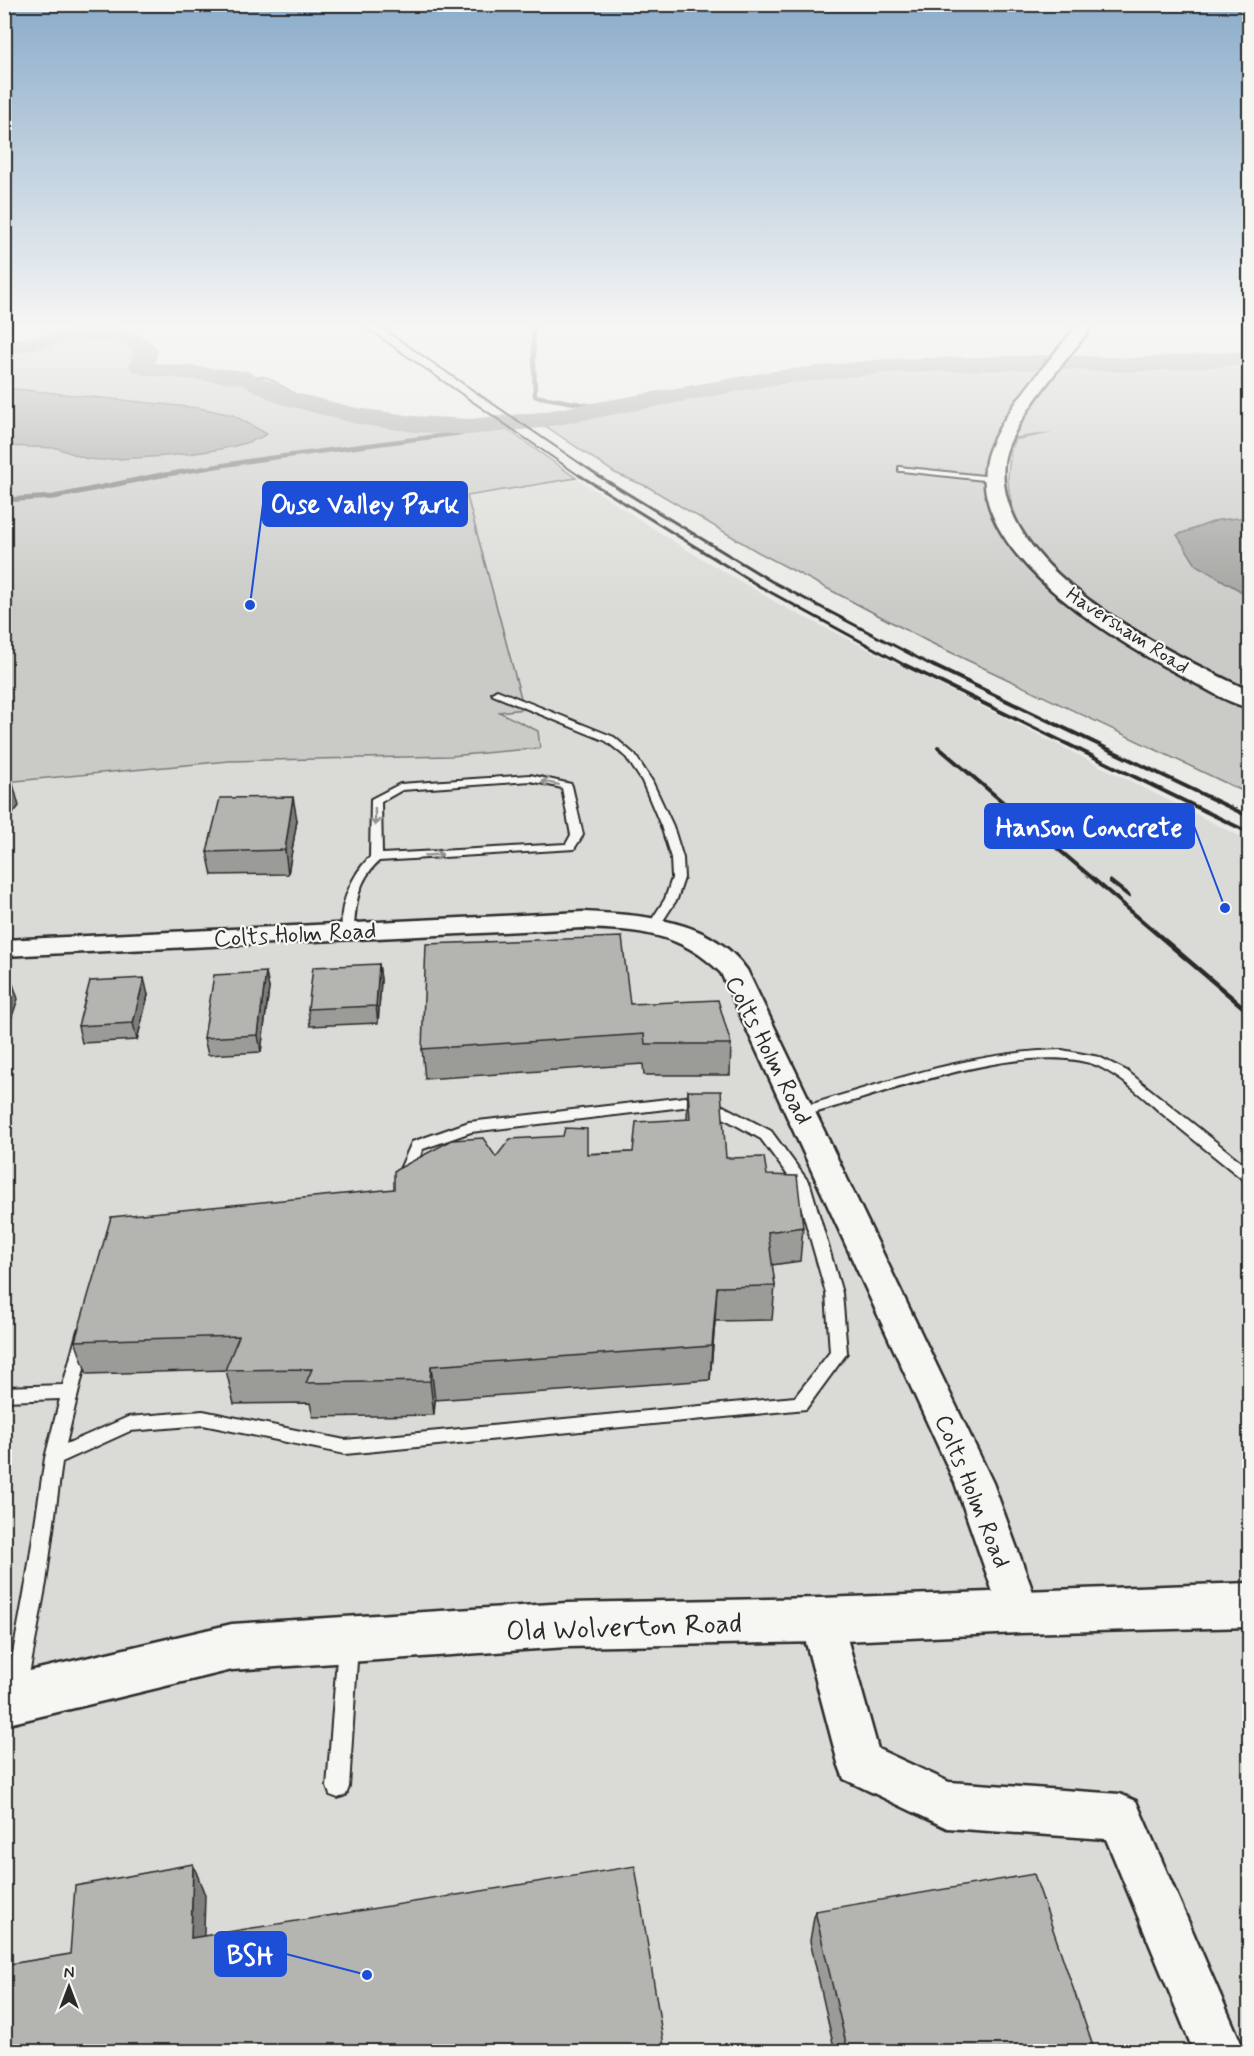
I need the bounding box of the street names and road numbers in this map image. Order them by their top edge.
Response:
street label: Haversham Road [1060,581,1194,681]
street label: Colts Holm Road [213,916,377,955]
street label: Colts Holm Road [717,971,818,1130]
street label: Colts Holm Road [927,1410,1016,1573]
street label: Old Wolverton Road [505,1606,743,1651]

